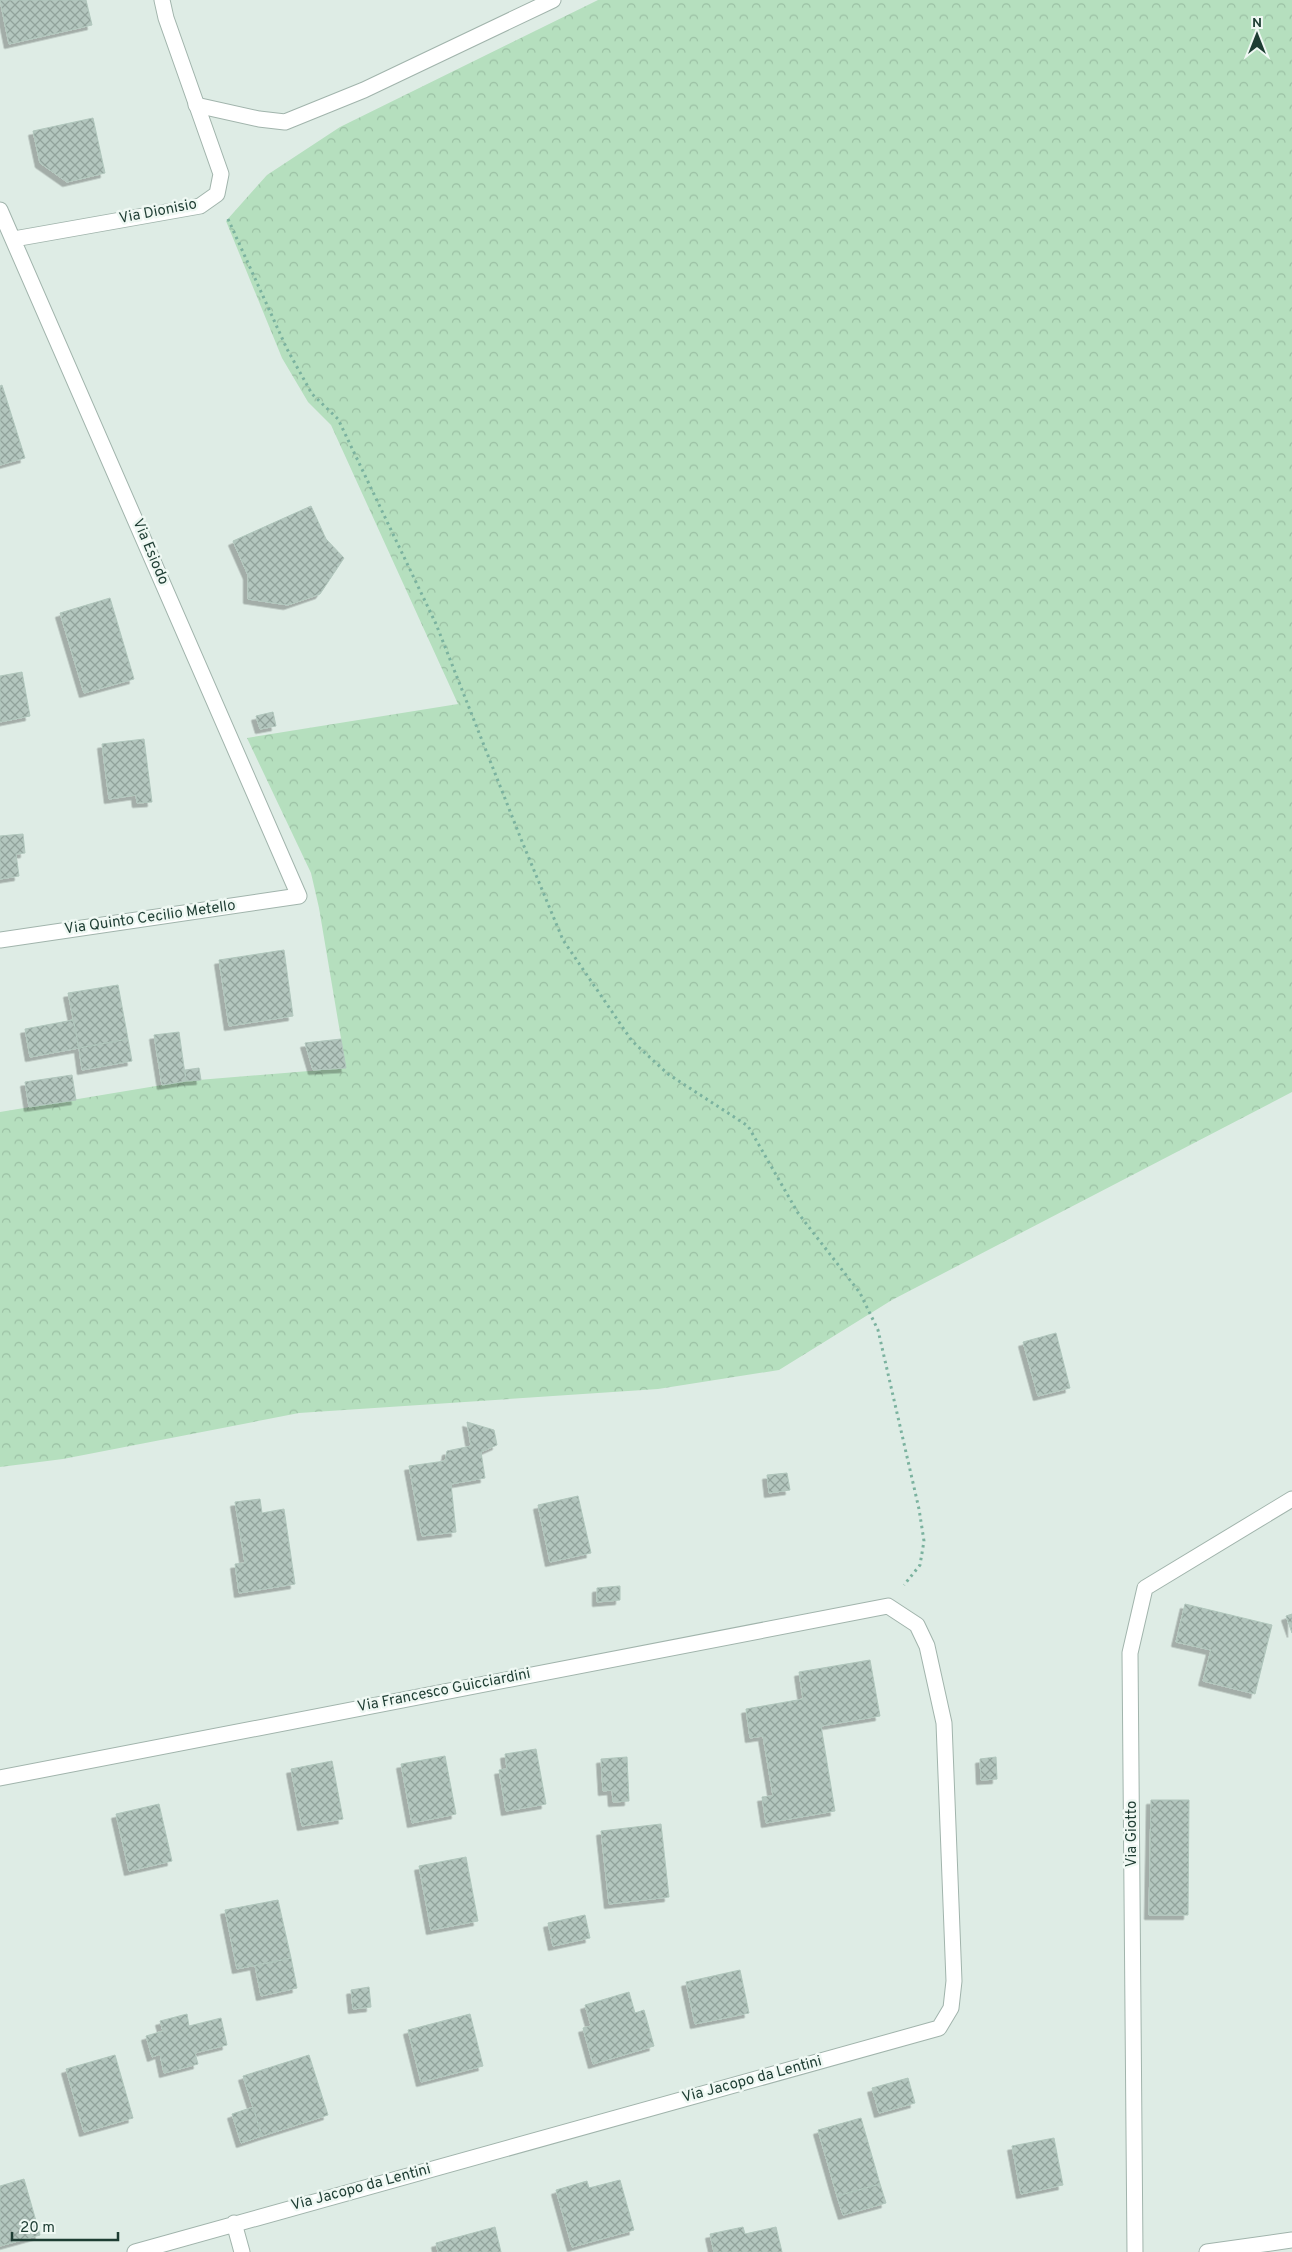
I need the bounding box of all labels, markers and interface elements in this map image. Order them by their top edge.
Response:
north arrow [1232,10,1282,60]
text: N [1252,15,1262,32]
street label: Via Dionisio [118,195,198,229]
street label: Via Esiodo [128,516,172,588]
street label: Via Quinto Cecilio Metello [63,897,237,939]
street label: Via Francesco Guicciardini [356,1665,532,1717]
street label: Via Giotto [1123,1801,1142,1867]
street label: Via Jacopo da Lentini [680,2052,824,2108]
street label: Via Jacopo da Lentini [289,2160,433,2216]
scale bar [12,2210,119,2242]
text: 20 m [20,2219,55,2238]

